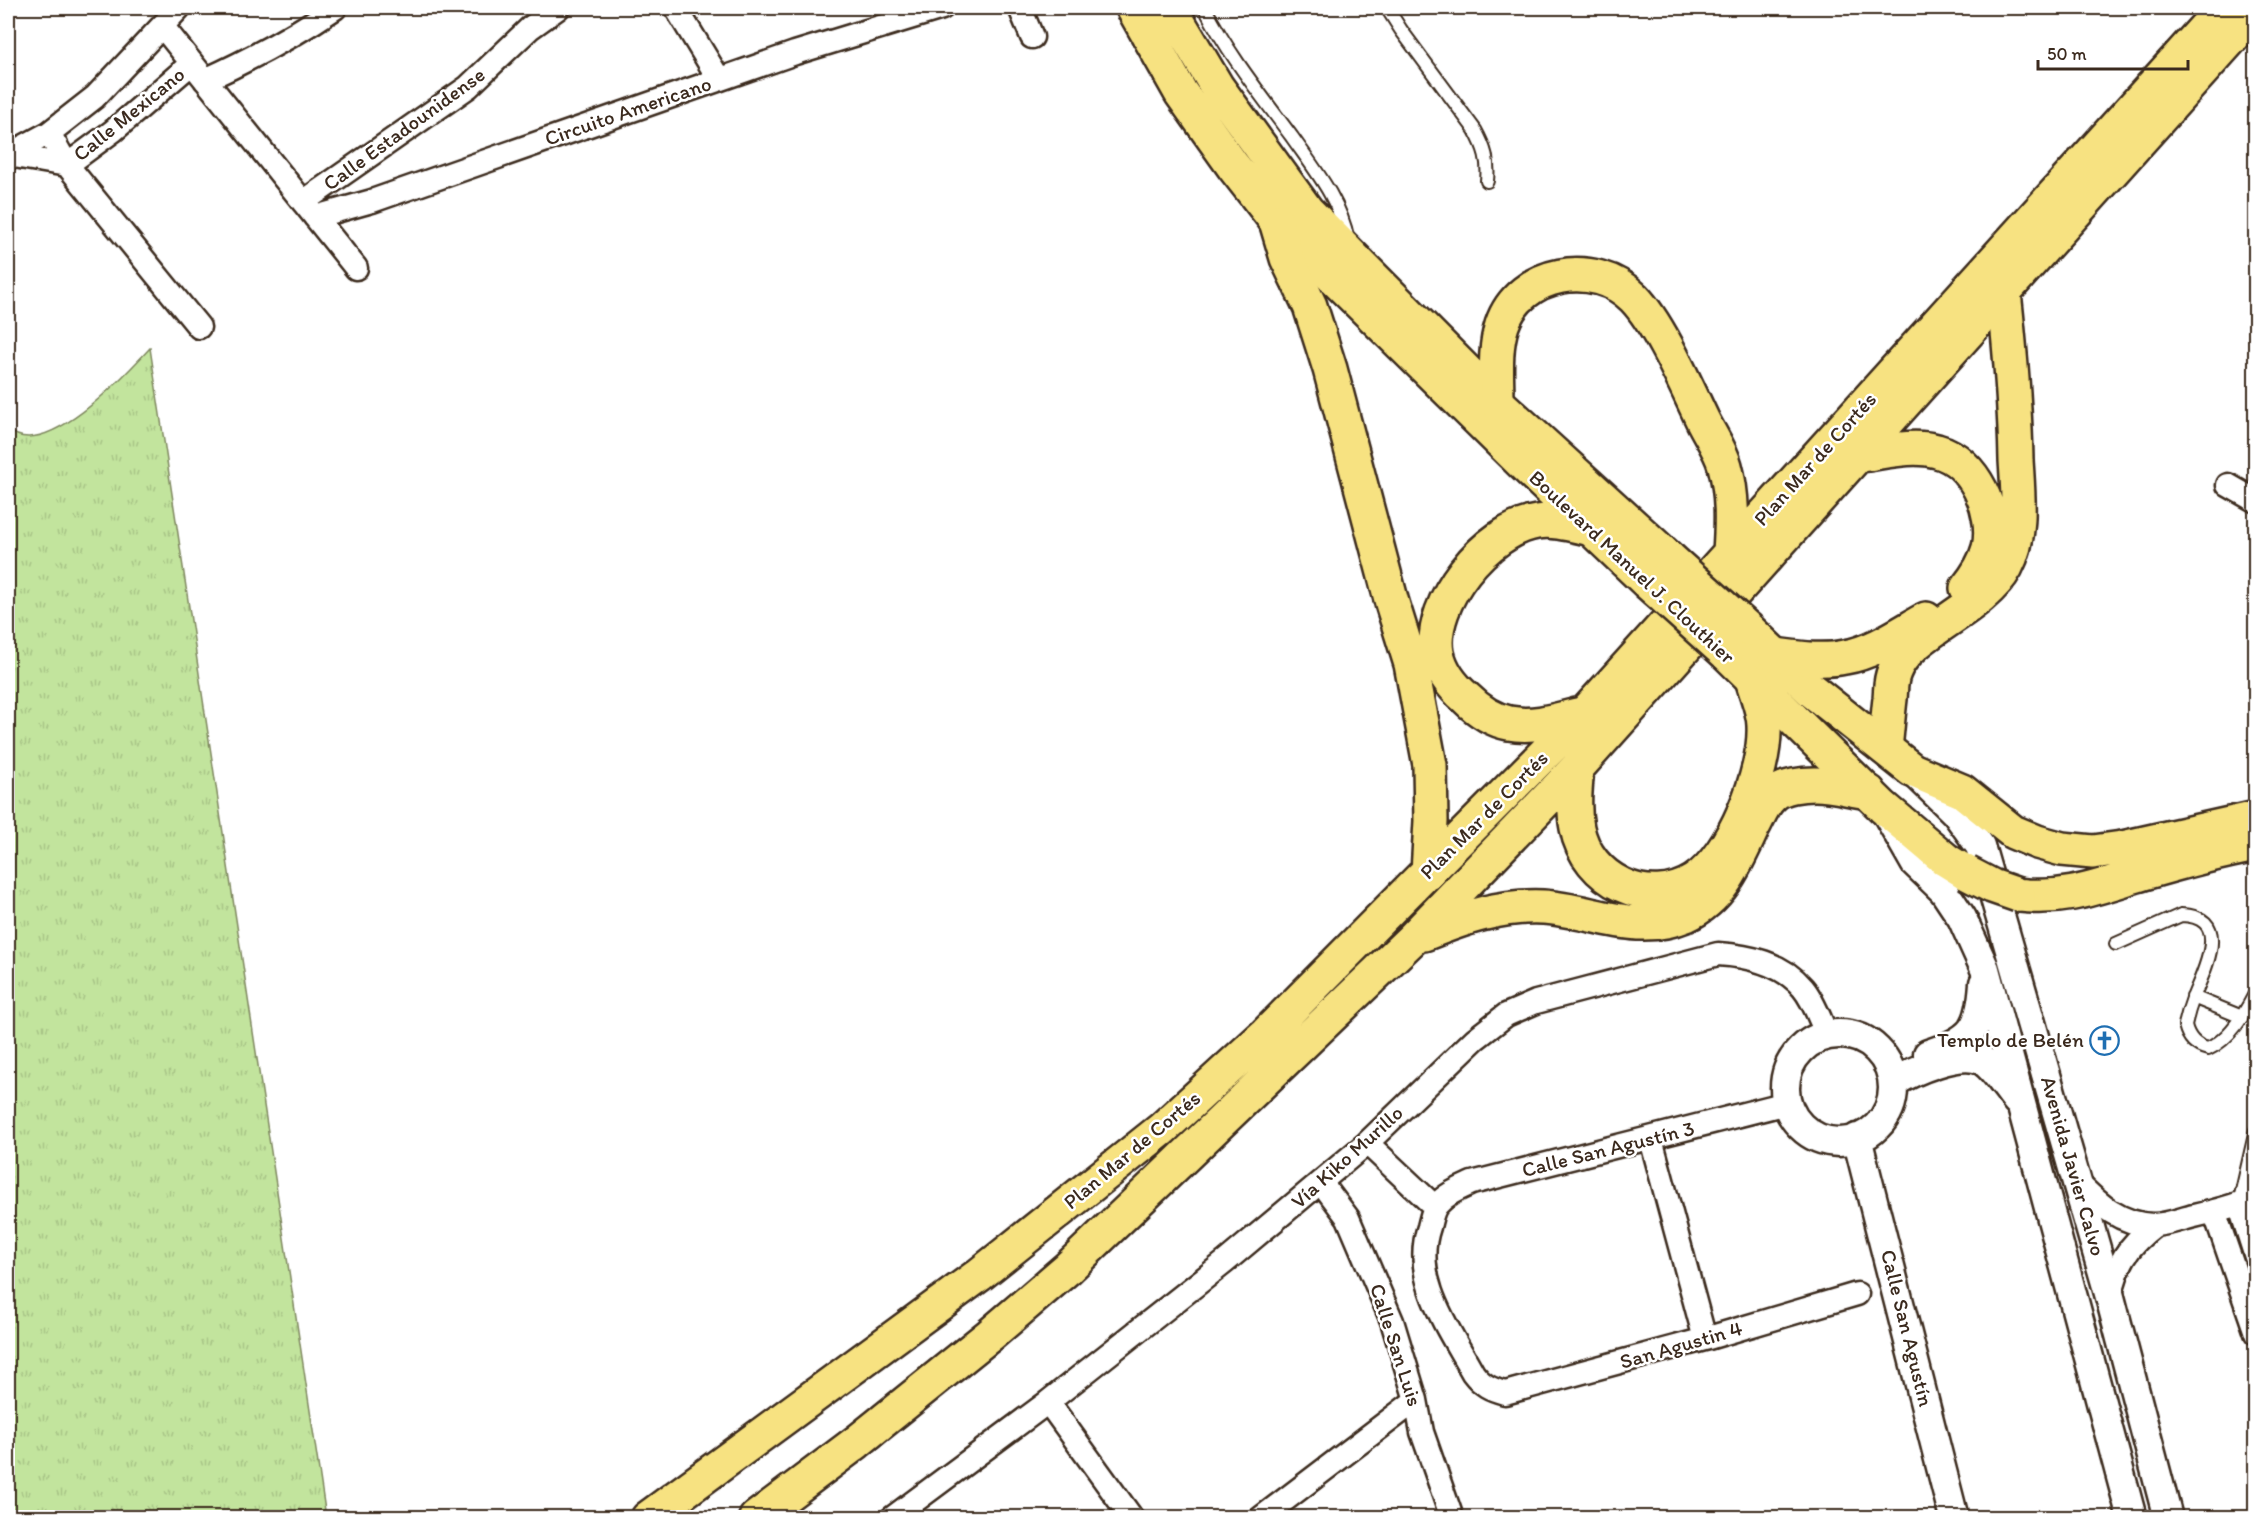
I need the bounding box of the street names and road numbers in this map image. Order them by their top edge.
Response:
street label: Calle Mexicano [68,61,189,166]
street label: Calle Estadounidense [318,62,489,196]
street label: Circuito Americano [541,70,714,151]
street label: Plan Mar de Cortés [1748,387,1881,531]
street label: Boulevard Manuel J. Clouthier [1524,465,1741,669]
street label: Plan Mar de Cortés [1414,745,1553,884]
street label: Avenida Javier Calvo [2036,1073,2111,1259]
street label: Plan Mar de Cortés [1058,1085,1205,1214]
street label: Vía Kiko Murillo [1286,1100,1408,1213]
street label: Calle San Agustín 3 [1519,1115,1697,1182]
street label: Calle San Agustín [1876,1247,1939,1409]
street label: Calle San Luis [1365,1280,1428,1409]
street label: San Agustin 4 [1617,1315,1745,1374]

